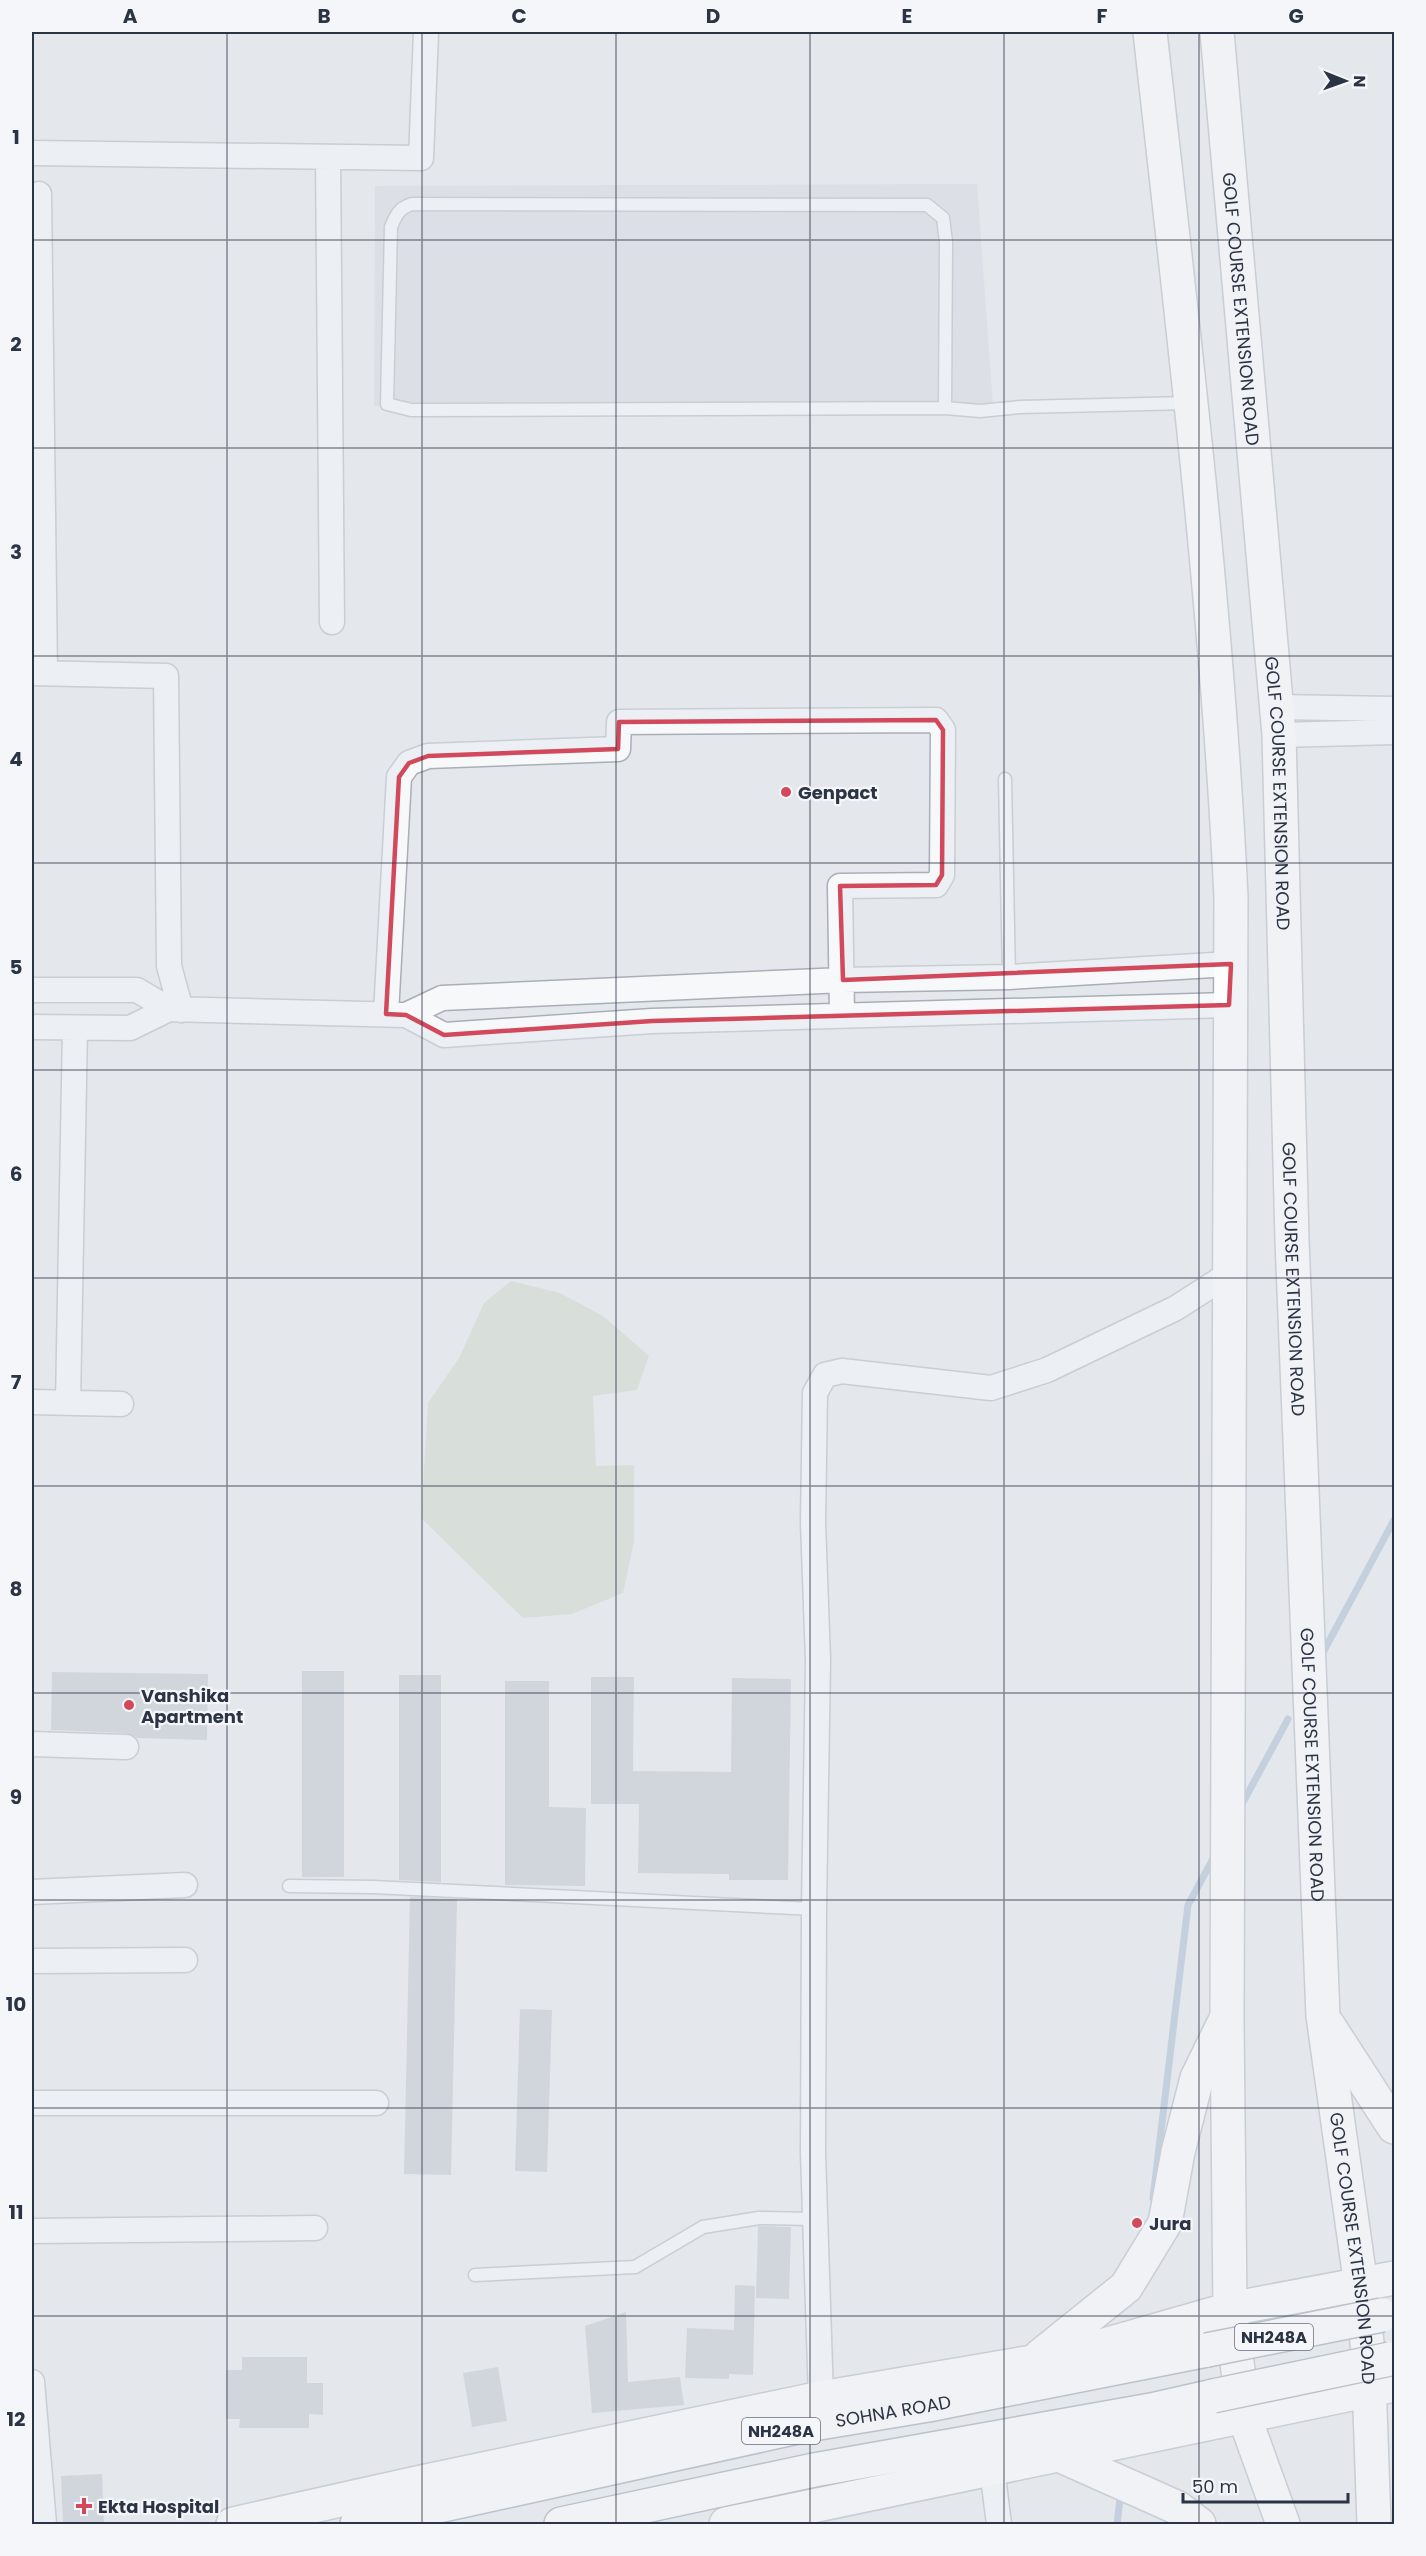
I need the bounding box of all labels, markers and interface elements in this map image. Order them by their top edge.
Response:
text: A [123,2,138,30]
text: B [317,2,331,30]
text: C [511,2,527,30]
text: D [706,2,720,30]
text: E [902,2,912,30]
text: F [1097,2,1108,30]
text: G [1288,2,1304,30]
north arrow [1315,51,1375,111]
text: N [1348,75,1371,87]
text: 1 [12,123,20,151]
street label: GOLF COURSE EXTENSION ROAD [1217,171,1266,447]
text: 2 [10,330,22,358]
text: 3 [10,538,22,566]
street label: GOLF COURSE EXTENSION ROAD [1260,655,1297,931]
text: 4 [9,745,23,773]
place label: Genpact [798,780,878,805]
marker: Genpact [779,785,793,799]
text: 5 [10,953,23,981]
street label: GOLF COURSE EXTENSION ROAD [1277,1142,1312,1417]
text: 6 [10,1160,22,1188]
text: 7 [11,1368,22,1396]
text: 8 [10,1575,22,1603]
street label: GOLF COURSE EXTENSION ROAD [1295,1627,1331,1902]
place label: Vanshika Apartment [141,1683,243,1729]
marker: Vanshika Apartment [122,1698,136,1712]
text: 9 [10,1783,22,1811]
text: 10 [6,1990,26,2018]
street label: GOLF COURSE EXTENSION ROAD [1324,2111,1382,2385]
text: 11 [8,2198,24,2226]
place label: Jura [1149,2211,1191,2236]
marker: Jura [1130,2216,1144,2230]
road number: NH248A [1235,2324,1313,2350]
street label: SOHNA ROAD [833,2388,953,2433]
text: 12 [7,2405,25,2433]
road number: NH248A [742,2418,820,2444]
scale bar [1183,2466,1348,2504]
text: 50 m [1192,2474,1238,2499]
place label: Ekta Hospital [98,2494,219,2519]
marker: Ekta Hospital [75,2497,93,2515]

